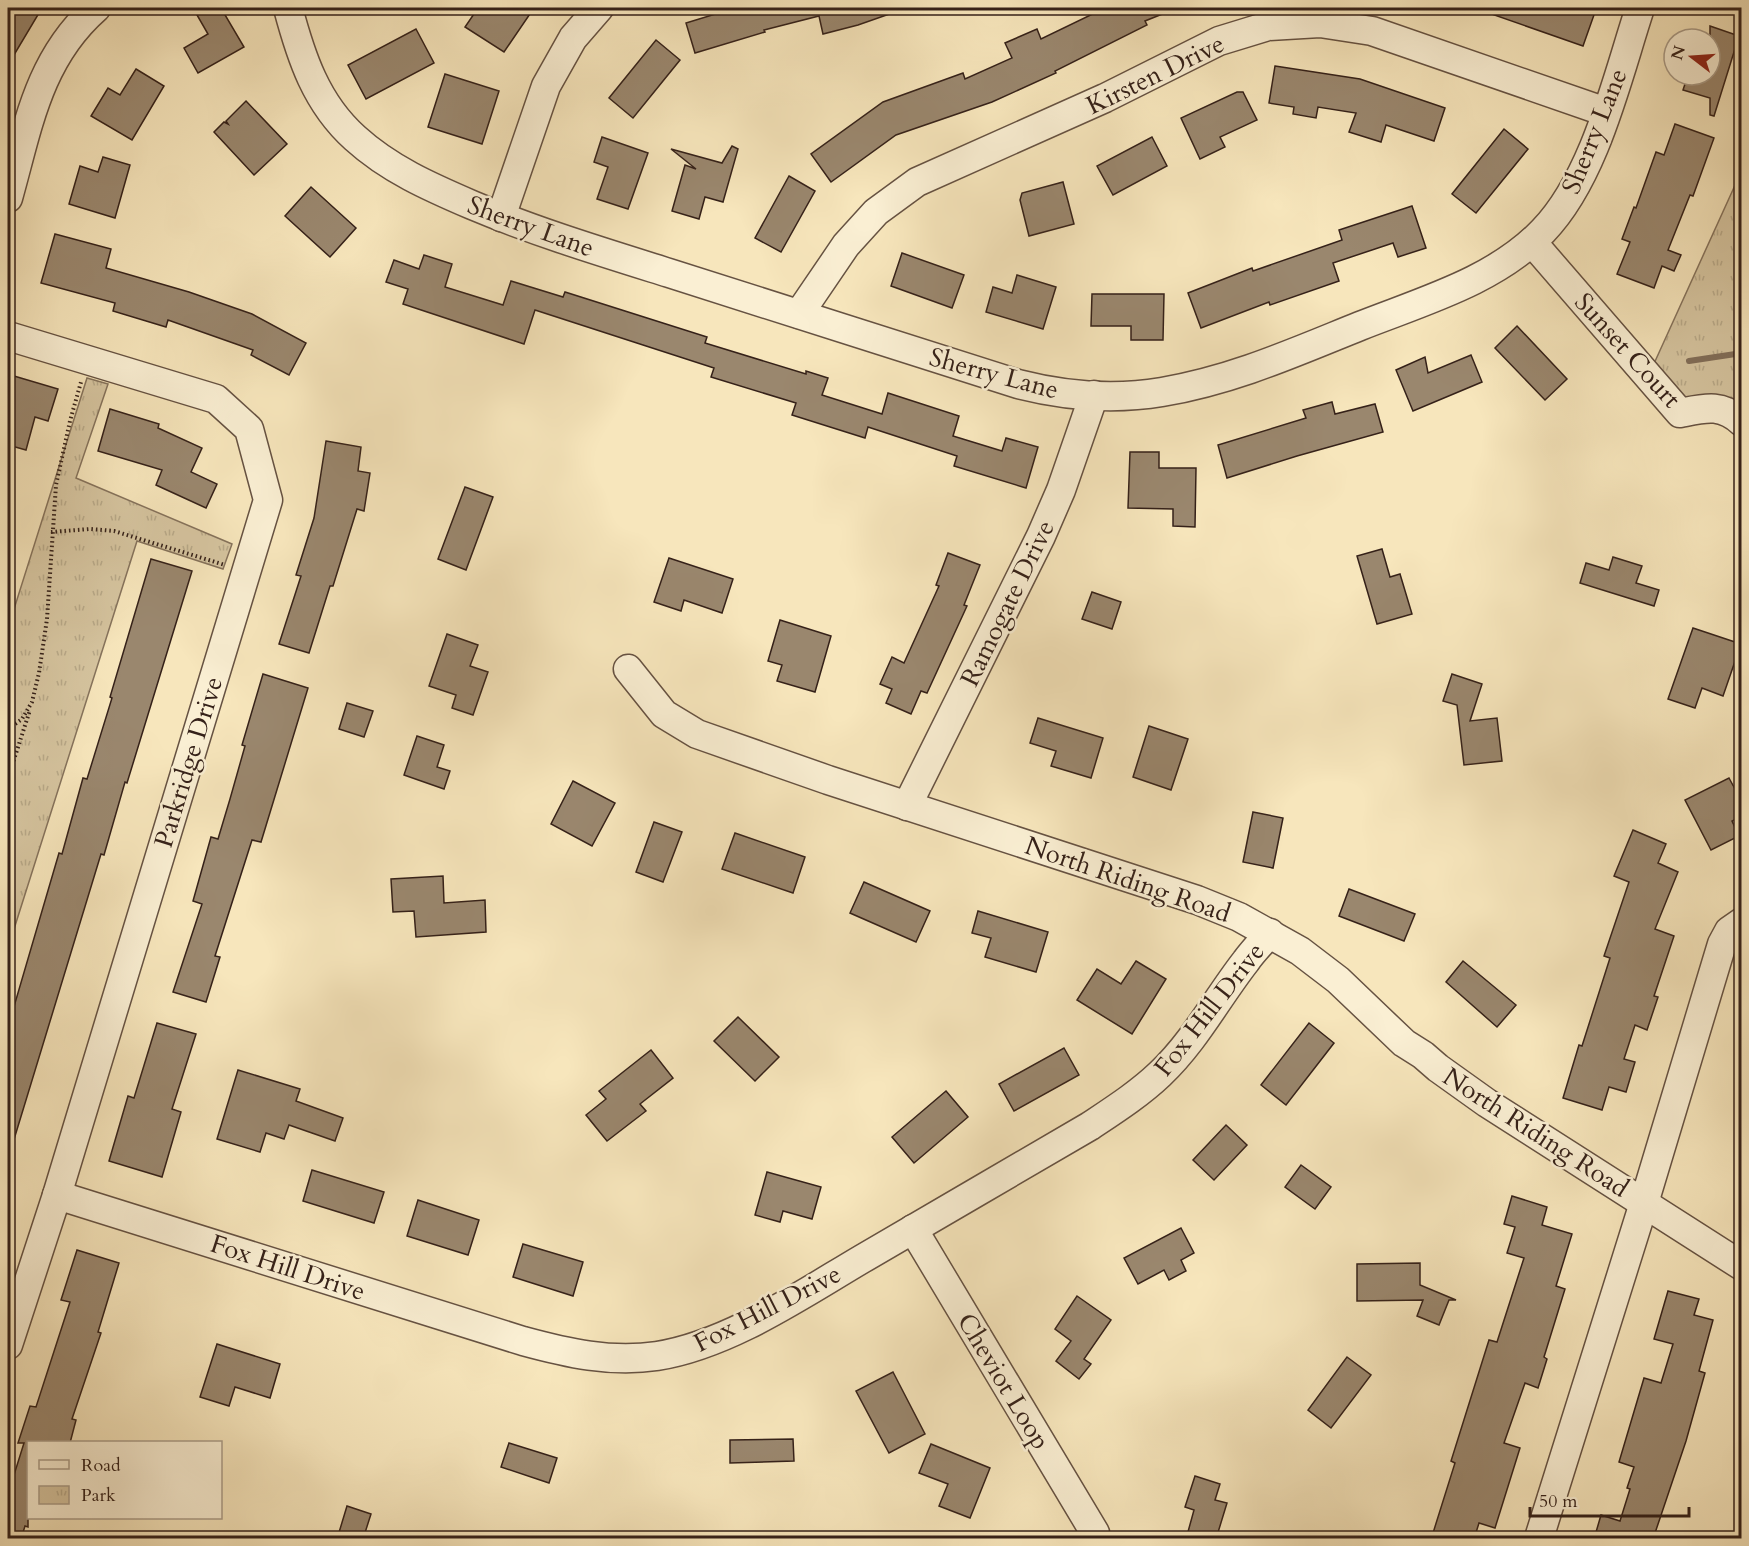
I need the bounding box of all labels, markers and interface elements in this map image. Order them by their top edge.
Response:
street label: Kirsten Drive [1080,26,1230,123]
north arrow [1662,27,1722,87]
text: N [1666,43,1691,63]
street label: Sherry Lane [1553,63,1635,199]
street label: Sherry Lane [463,187,599,266]
street label: Sunset Court [1567,285,1689,415]
street label: Sherry Lane [925,339,1062,408]
street label: Ramogate Drive [952,514,1063,692]
street label: Parkridge Drive [146,672,231,852]
street label: North Riding Road [1020,828,1235,931]
street label: Fox Hill Drive [1146,935,1273,1083]
street label: North Riding Road [1436,1059,1636,1206]
street label: Fox Hill Drive [206,1226,370,1309]
street label: Fox Hill Drive [688,1256,847,1361]
street label: Cheviot Loop [949,1307,1058,1456]
legend [27,1441,222,1519]
text: Road [81,1453,121,1478]
scale bar [1530,1480,1689,1518]
text: Park [81,1483,116,1508]
text: 50 m [1539,1489,1578,1514]

